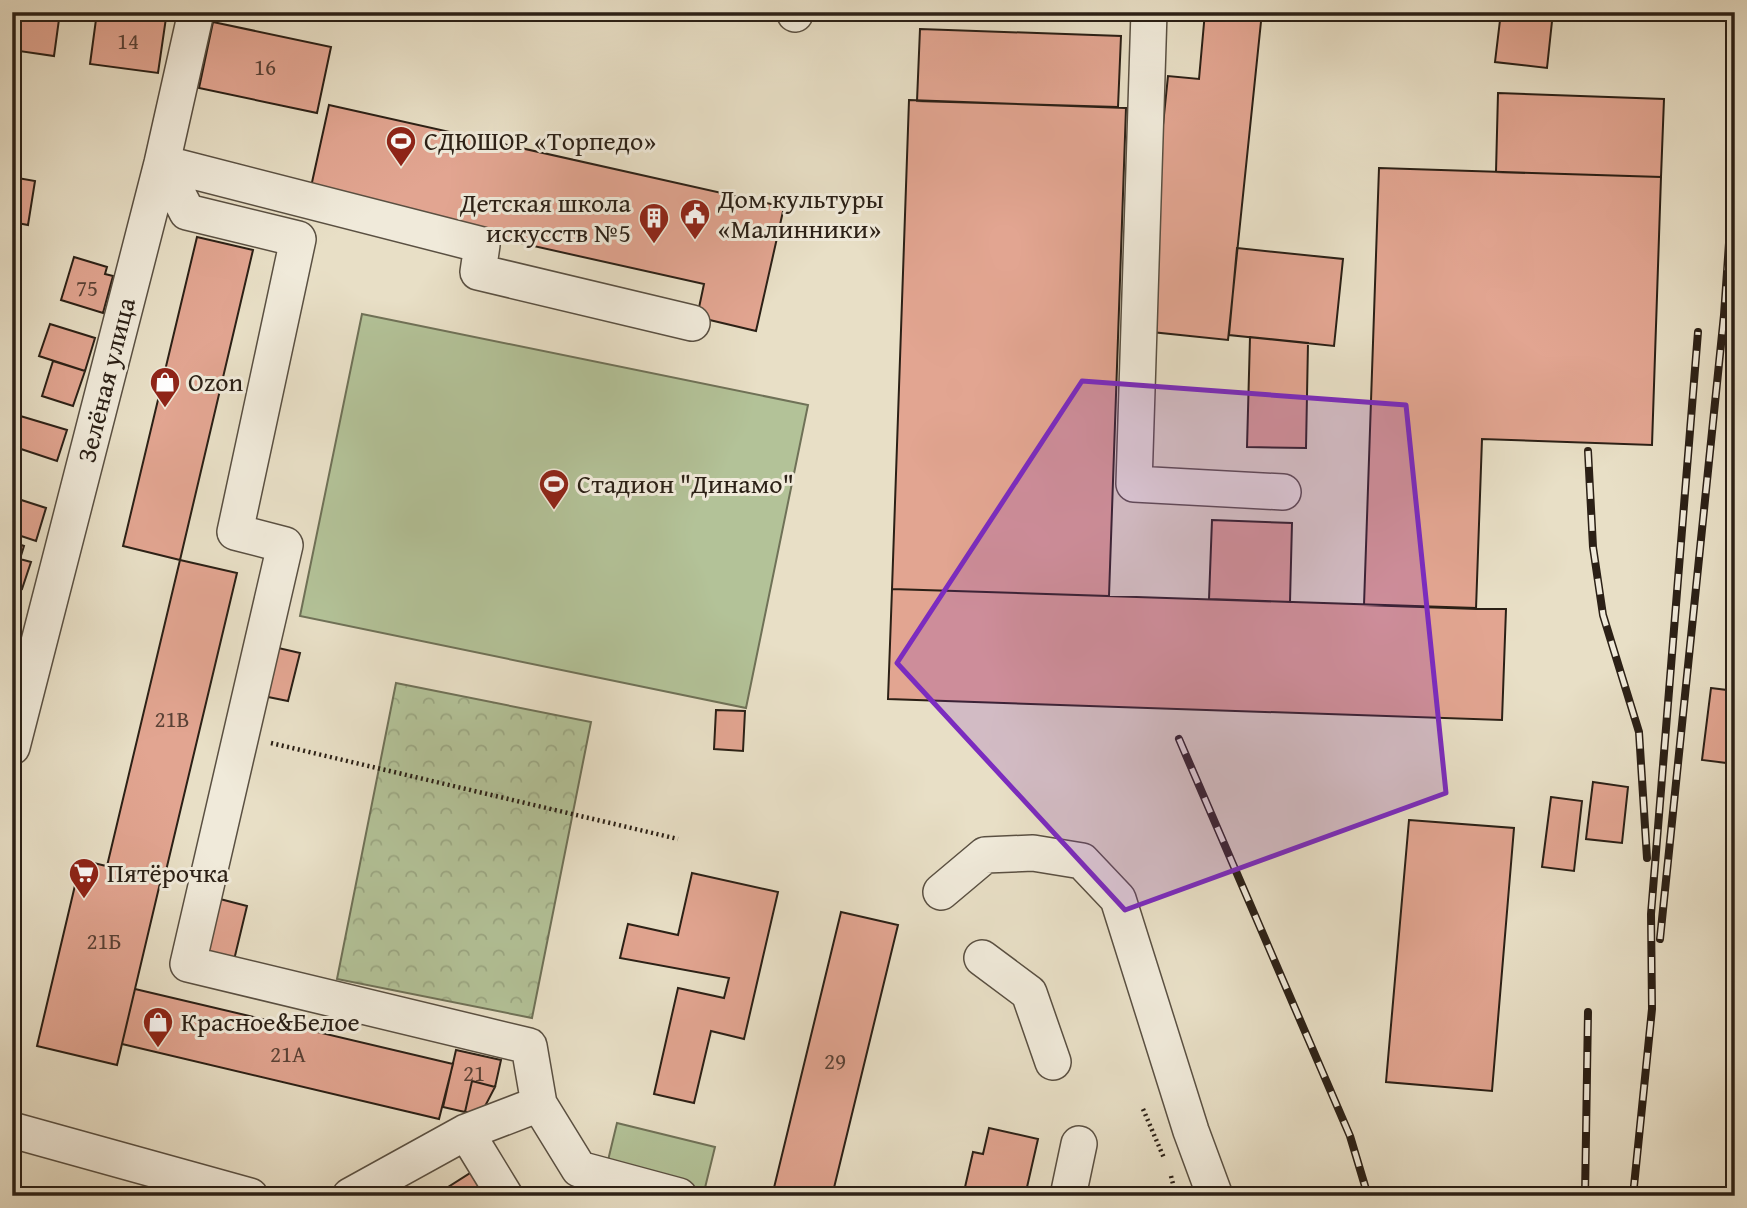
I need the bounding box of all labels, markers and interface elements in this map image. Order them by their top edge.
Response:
house number: 14 [117,24,139,57]
house number: 16 [254,50,276,83]
place label: СДЮШОР «Торпедо» [424,121,656,160]
sports icon: СДЮШОР «Торпедо» [384,124,418,168]
place label: Дом культуры «Малинники» [717,179,884,248]
place label: Детская школа искусств №5 [459,183,632,252]
public building icon: Дом культуры «Малинники» [678,197,712,241]
building icon: Детская школа искусств №5 [637,201,671,245]
house number: 75 [76,271,98,304]
street label: Зелёная улица [66,293,145,466]
place label: Ozon [188,362,243,401]
shop icon: Ozon [148,365,182,409]
place label: Стадион "Динамо" [577,464,794,503]
sports icon: Стадион "Динамо" [537,467,571,511]
house number: 21В [154,702,190,735]
place label: Пятёрочка [107,853,229,892]
supermarket icon: Пятёрочка [67,856,101,900]
house number: 21Б [86,924,122,957]
place label: Красное&Белое [181,1002,360,1041]
shop icon: Красное&Белое [141,1005,175,1049]
house number: 21А [270,1037,306,1070]
house number: 29 [824,1044,846,1077]
house number: 21 [463,1056,485,1089]

